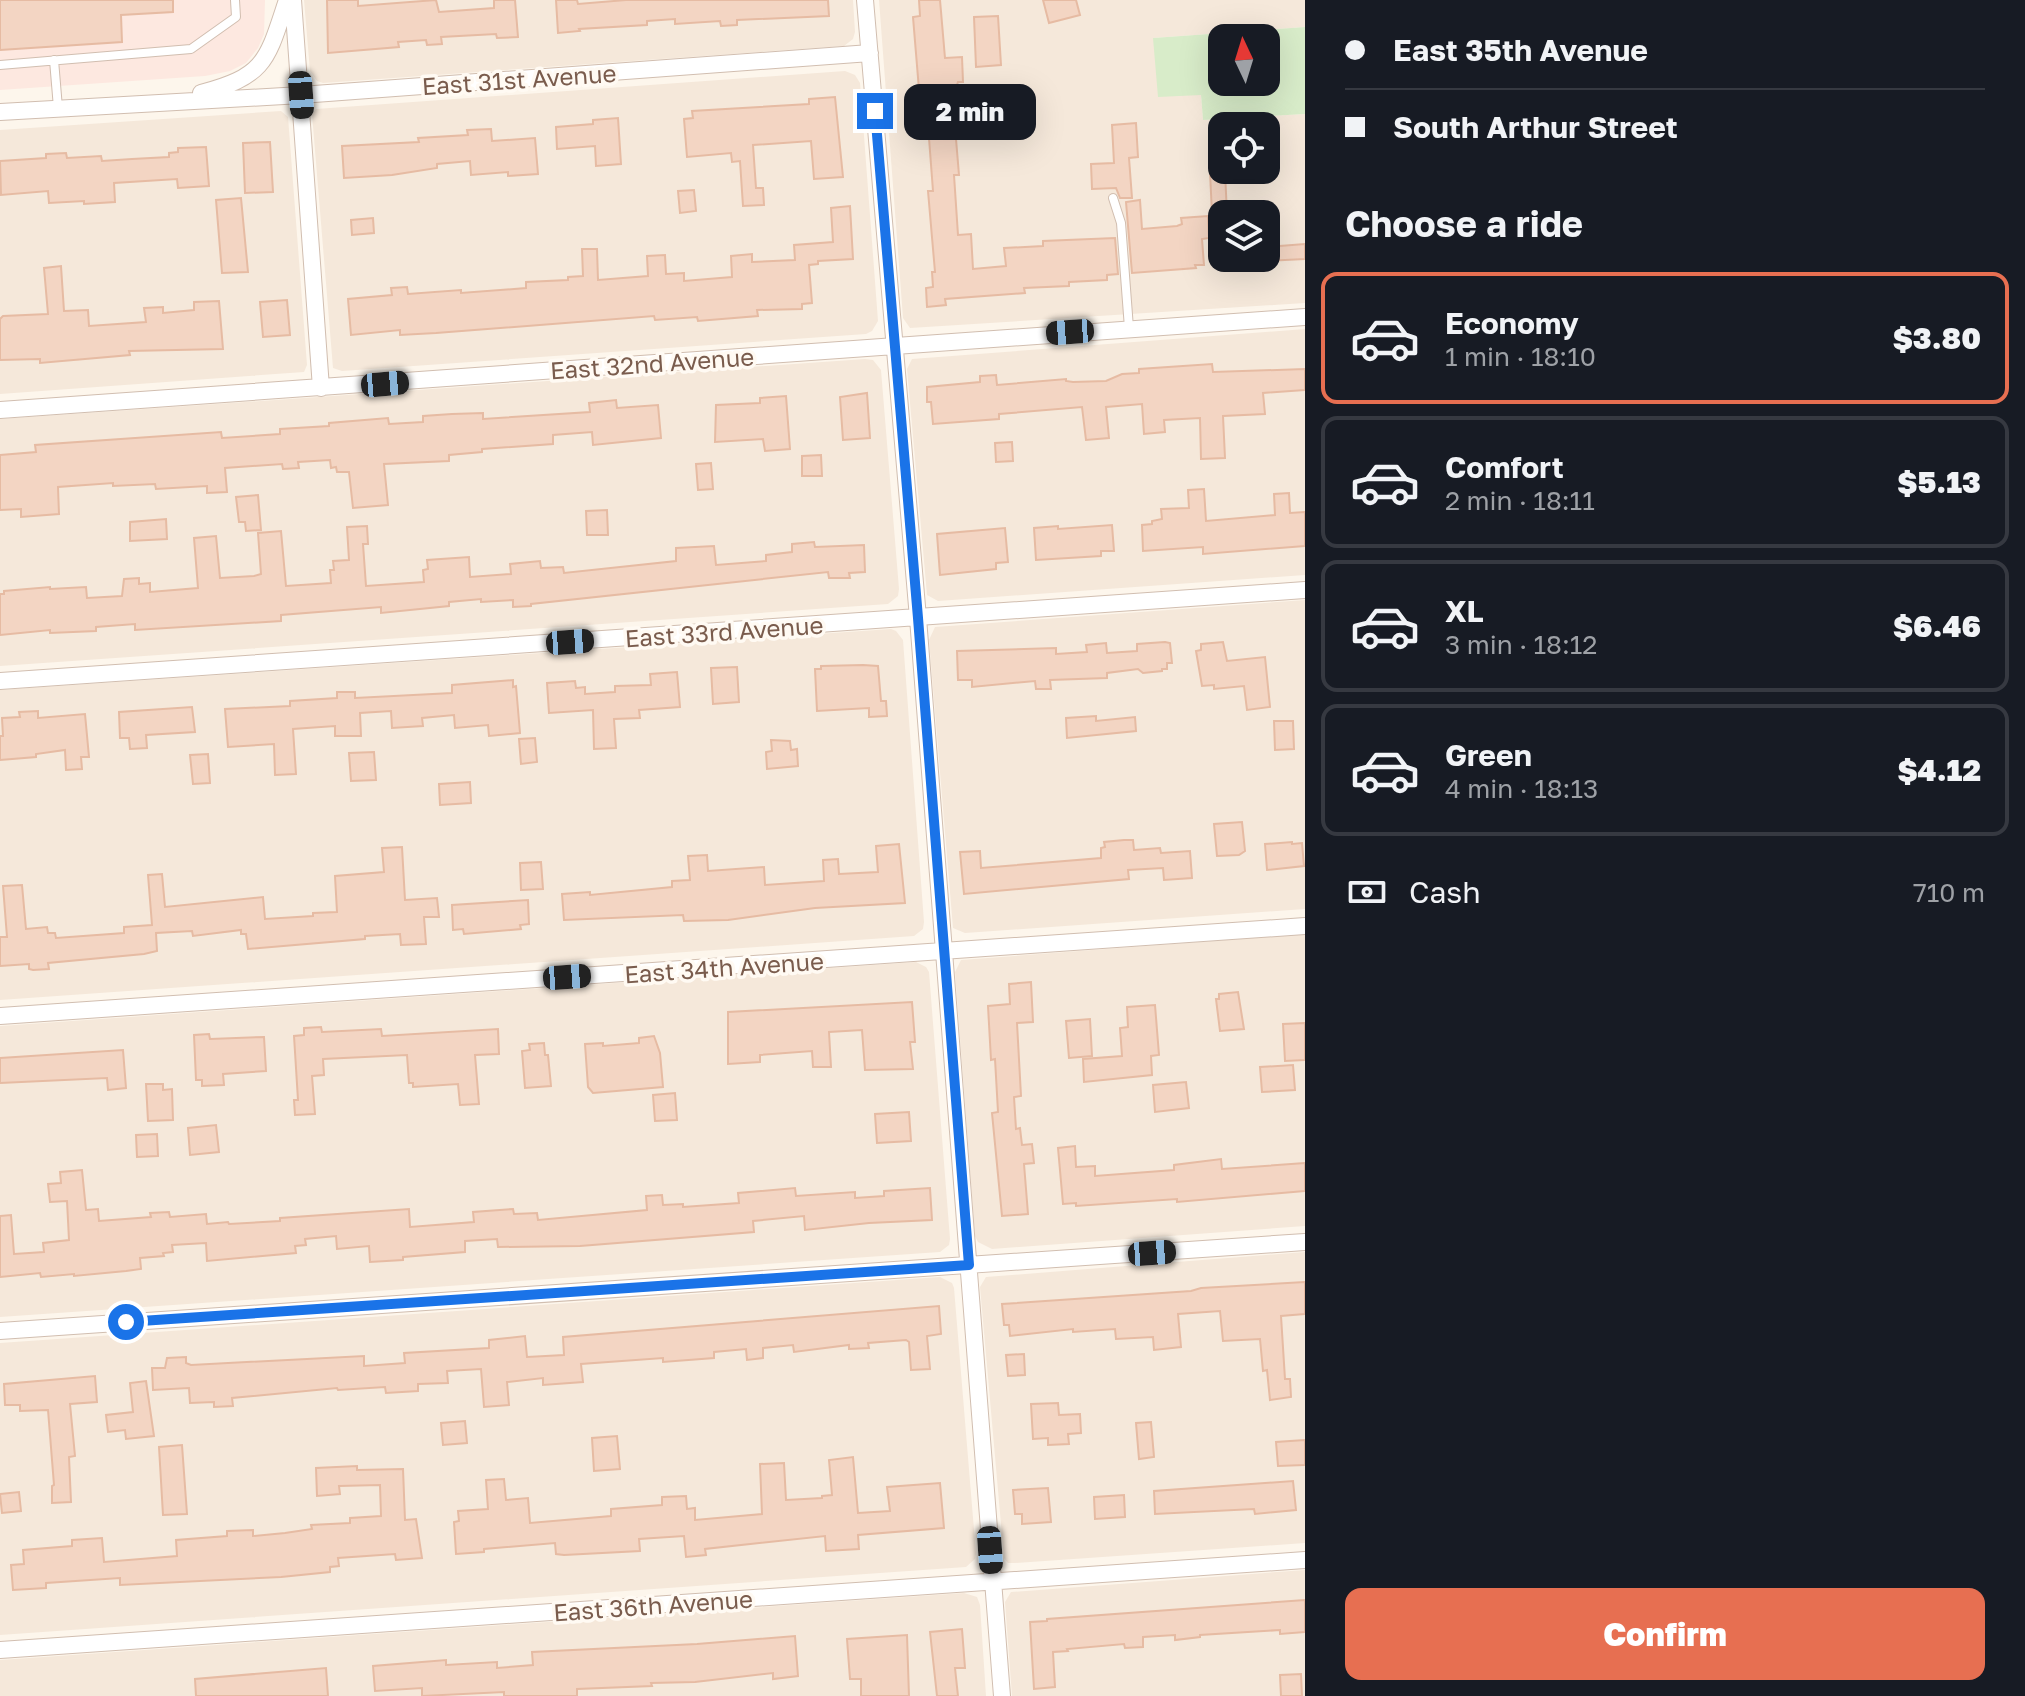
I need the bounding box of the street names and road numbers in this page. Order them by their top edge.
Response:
street label: East 31st Avenue [421,58,617,100]
street label: East 32nd Avenue [549,341,755,385]
street label: East 33rd Avenue [624,610,824,652]
street label: East 34th Avenue [623,946,825,988]
street label: East 36th Avenue [552,1584,754,1626]

